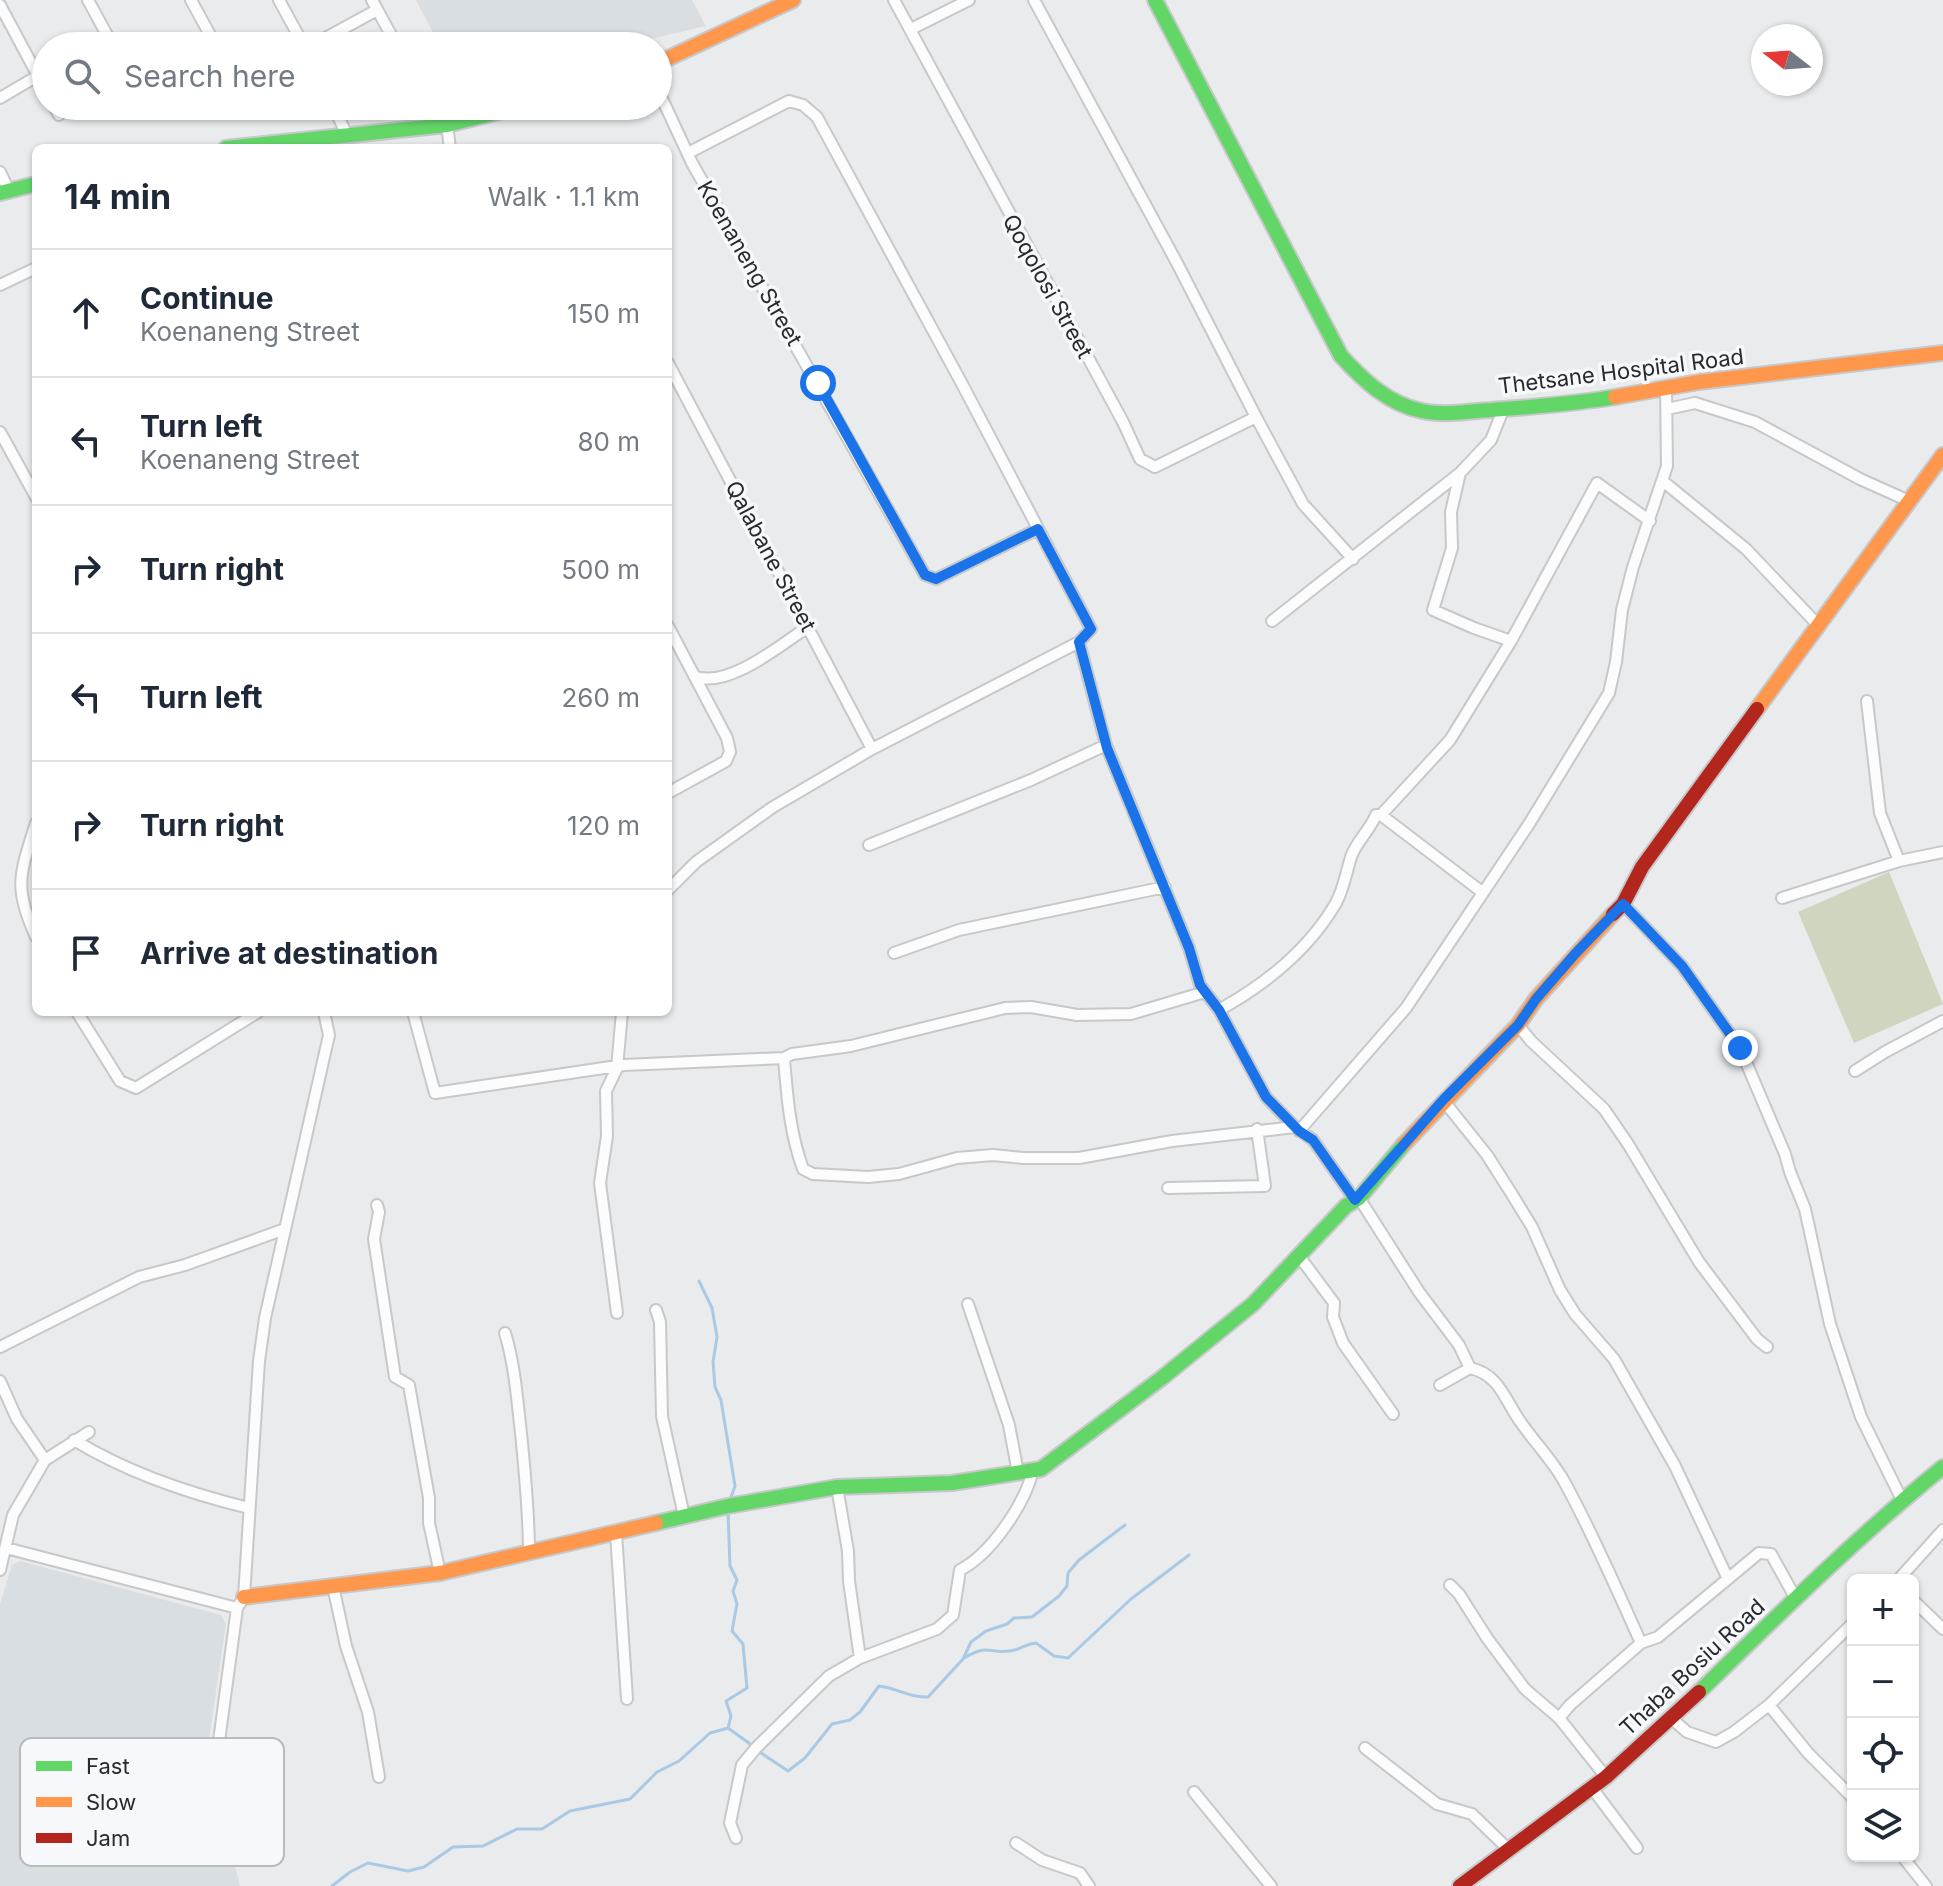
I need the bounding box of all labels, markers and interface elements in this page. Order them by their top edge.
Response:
north arrow [1751,24,1823,96]
search box [32,32,672,120]
icon: search [60,54,104,98]
text: Search here [124,58,296,94]
text: 14 min [64,176,171,217]
street label: Koenaneng Street [692,176,808,350]
text: Walk · 1.1 km [488,181,640,212]
street label: Qoqolosi Street [998,210,1098,362]
text: Continue [140,280,274,316]
icon: ahead [64,291,108,335]
text: 150 m [567,298,640,329]
text: Koenaneng Street [140,316,360,347]
street label: Thetsane Hospital Road [1497,343,1745,399]
route start [800,365,836,401]
text: Turn left [140,408,262,444]
icon: left [64,419,108,463]
text: 80 m [577,426,640,457]
text: Koenaneng Street [140,444,360,475]
street label: Qalabane Street [720,476,822,636]
icon: right [64,547,108,591]
text: Turn right [140,551,284,587]
text: 500 m [561,554,640,585]
icon: left [64,675,108,719]
text: Turn left [140,679,262,715]
text: 260 m [562,682,640,713]
icon: right [64,803,108,847]
text: Turn right [140,807,284,843]
text: 120 m [567,810,640,841]
icon: arrive [64,931,108,975]
text: Arrive at destination [140,935,438,971]
route end [1722,1030,1758,1066]
map controls [1847,1574,1919,1862]
button: + [1847,1574,1919,1646]
street label: Thaba Bosiu Road [1614,1593,1770,1741]
button: − [1847,1646,1919,1718]
button: locate [1847,1718,1919,1790]
legend [20,1738,284,1866]
text: Fast [86,1753,130,1779]
text: Slow [86,1789,136,1815]
button: layers [1847,1790,1919,1862]
text: Jam [86,1825,130,1851]

